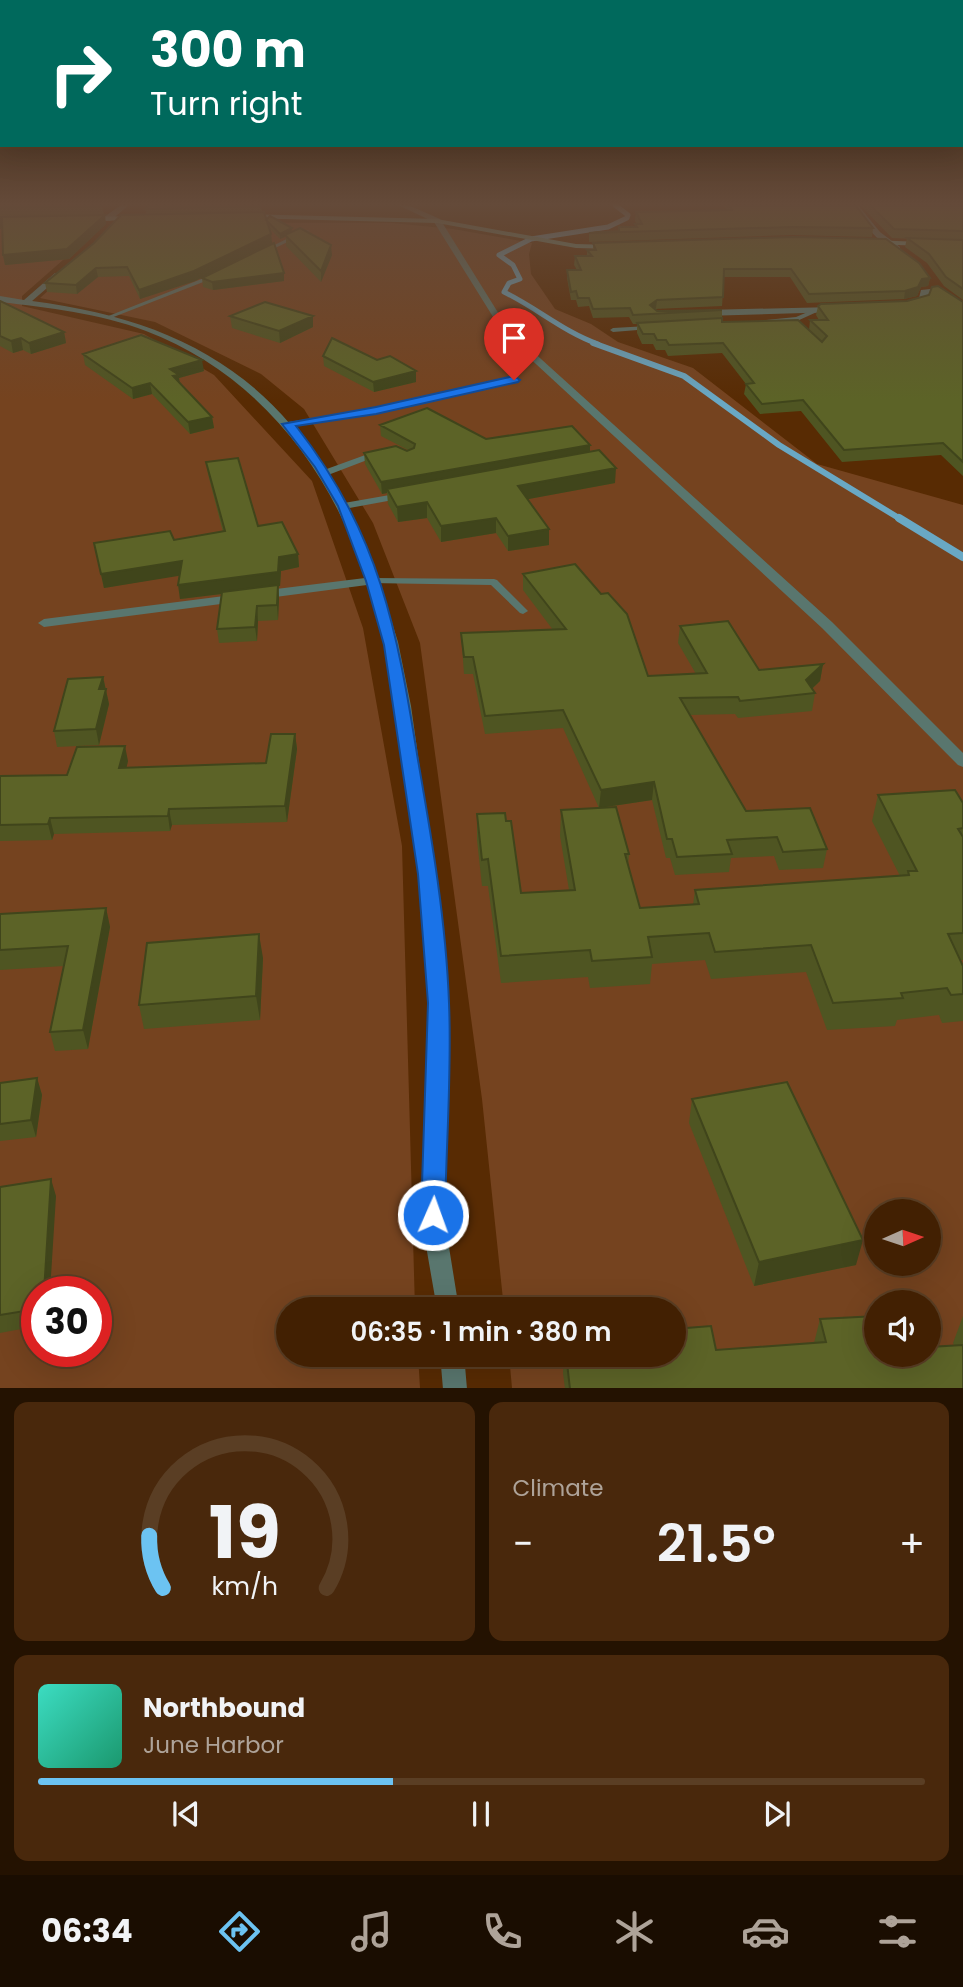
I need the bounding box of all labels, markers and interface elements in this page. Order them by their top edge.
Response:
text: 300 m [150,16,306,84]
icon: right [35,28,126,119]
text: Turn right [150,81,302,126]
pin [484,308,544,380]
icon: arrive [495,319,533,357]
position arrow [396,1178,470,1252]
north arrow [864,1199,942,1276]
map controls [864,1199,941,1367]
speed limit sign: 30 [21,1276,112,1367]
button: sound [864,1290,941,1367]
text: 06:35 · 1 min · 380 m [350,1314,612,1350]
text: Climate [513,1472,603,1504]
text: 19 [208,1482,280,1583]
text: 21.5° [657,1507,776,1580]
text: − [513,1517,533,1570]
text: + [899,1517,925,1570]
text: km/h [211,1568,278,1603]
text: Northbound [143,1690,305,1726]
text: June Harbor [143,1729,284,1761]
icon: previous [167,1795,205,1833]
icon: pause [462,1795,500,1833]
icon: next [758,1795,796,1833]
icon: directions [215,1907,264,1956]
icon: music [347,1907,396,1956]
icon: phone [478,1907,527,1956]
icon: climate [610,1907,659,1956]
icon: car [741,1907,790,1956]
icon: filters [873,1907,922,1956]
text: 06:34 [41,1908,133,1953]

